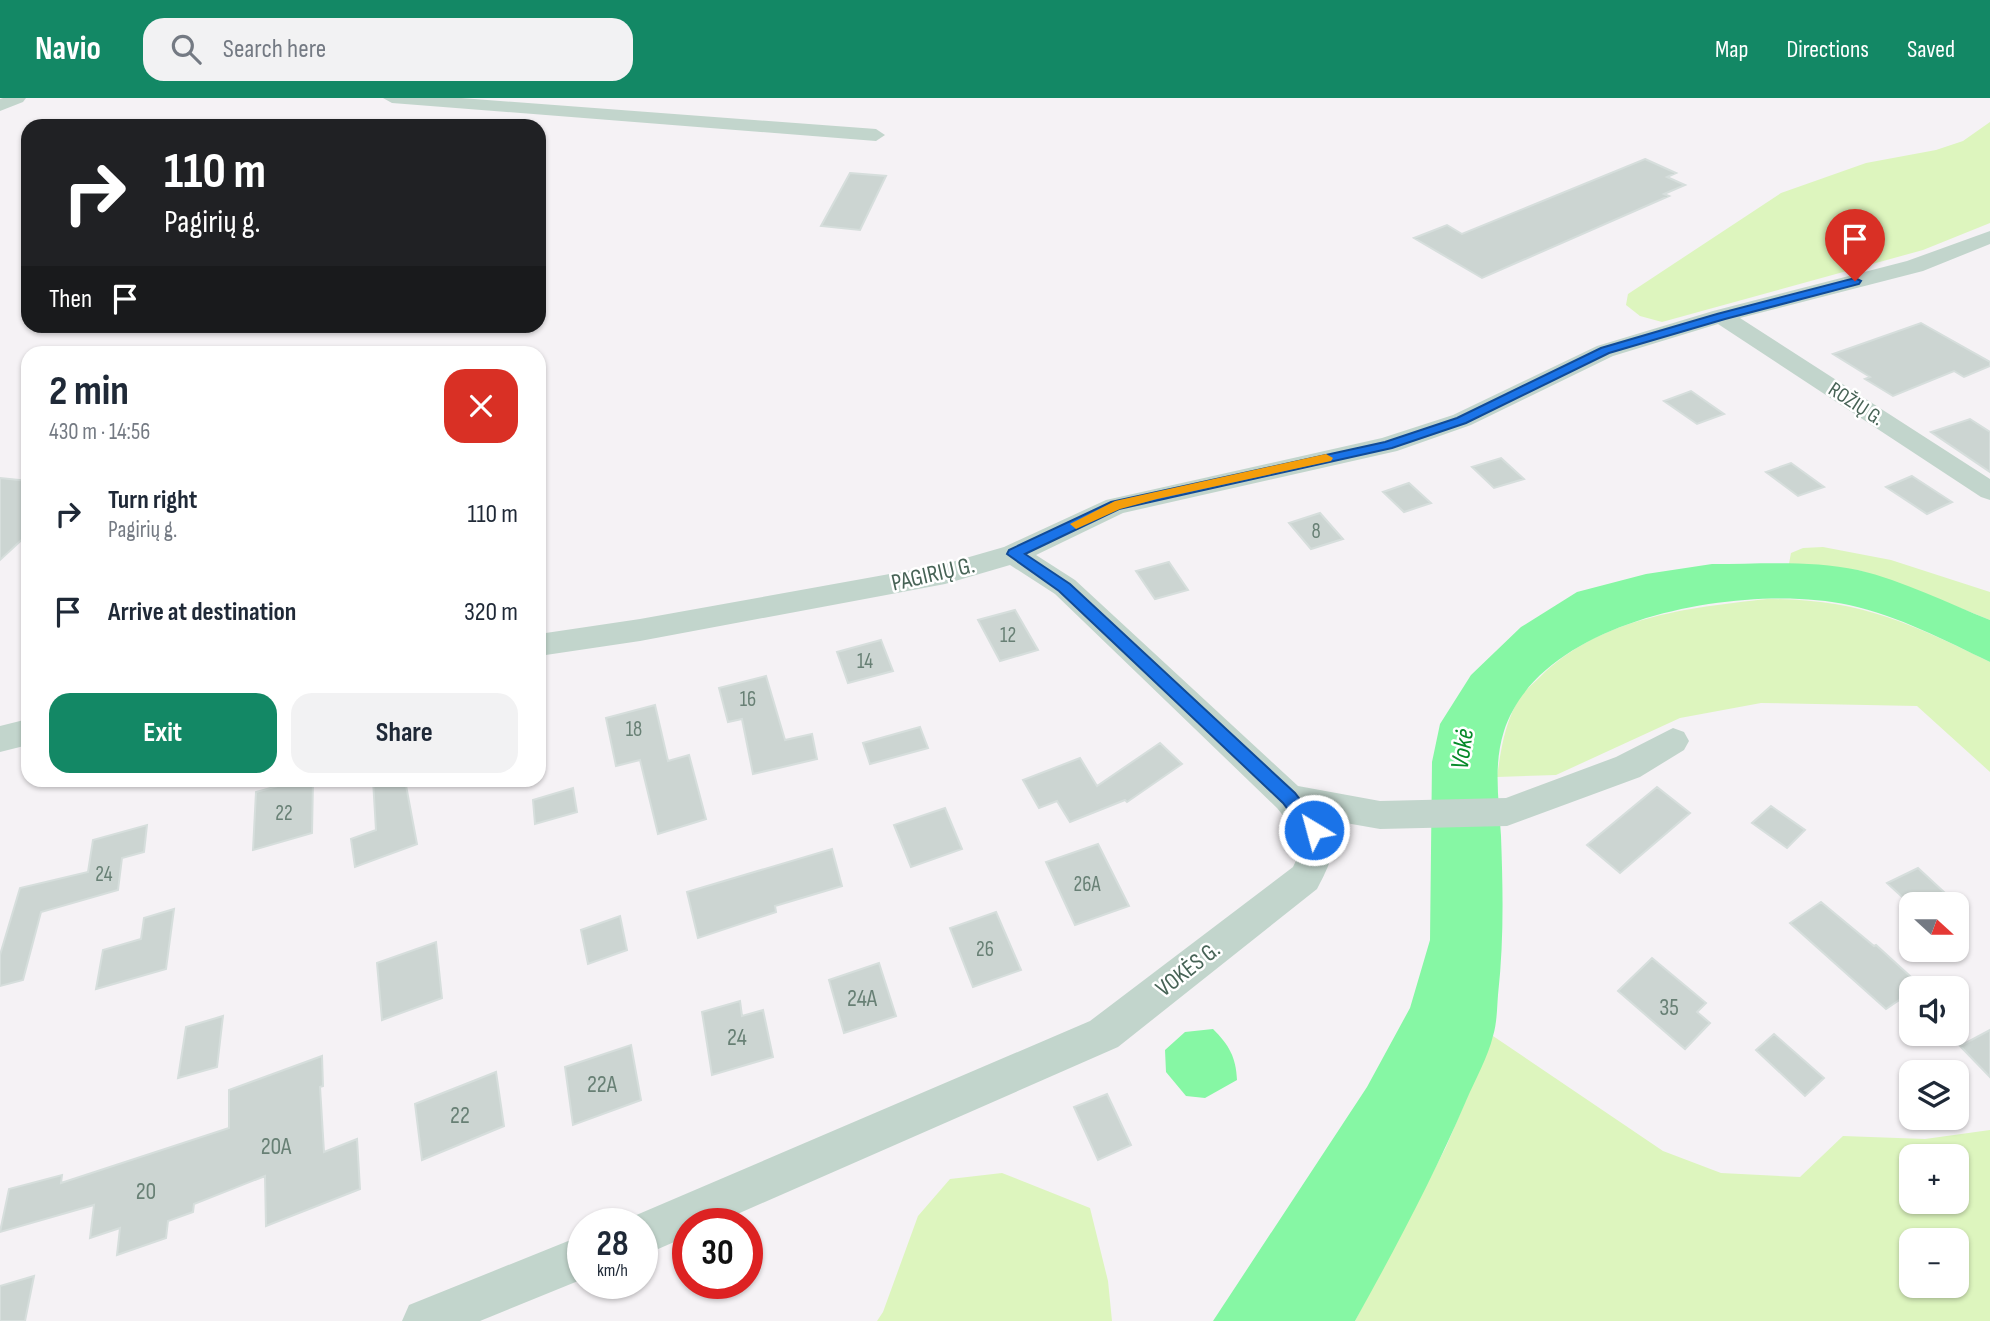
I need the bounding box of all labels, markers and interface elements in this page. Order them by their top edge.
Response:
search box [143,18,633,81]
text: Navio [35,29,101,69]
icon: search [167,30,205,68]
text: Search here [223,34,326,65]
text: Map [1715,35,1748,64]
text: Directions [1786,35,1869,64]
text: Saved [1907,35,1955,64]
text: 110 m [164,143,266,202]
icon: right [49,147,140,238]
text: Pagirių g. [164,203,261,242]
pin [1825,209,1885,281]
icon: arrive [1836,220,1874,258]
icon: arrive [106,280,144,318]
text: Then [49,284,92,315]
text: 2 min [49,366,129,417]
button: close [444,369,518,443]
street label: ROŽIŲ G. [1824,377,1888,431]
text: 430 m · 14:56 [49,418,150,446]
text: Turn right [108,485,197,516]
icon: right [49,495,87,533]
text: 110 m [467,499,518,530]
text: Pagirių g. [108,516,177,544]
house number: 8 [1311,519,1321,544]
street label: PAGIRIŲ G. [888,550,978,598]
icon: arrive [49,593,87,631]
text: Arrive at destination [108,597,296,628]
text: 320 m [464,597,518,628]
house number: 12 [1000,623,1016,648]
house number: 14 [857,649,873,674]
house number: 16 [740,687,756,712]
button: Exit [49,693,277,773]
button: Share [291,693,518,773]
house number: 18 [626,717,642,742]
water label: Vokė [1445,727,1481,771]
position arrow [1277,793,1351,867]
house number: 22 [275,801,293,826]
house number: 24 [95,862,113,887]
house number: 26A [1074,872,1101,897]
north arrow [1899,892,1969,962]
map controls [1899,892,1969,1298]
street label: VOKĖS G. [1150,935,1226,1003]
house number: 26 [976,937,994,962]
button: sound [1899,976,1969,1046]
house number: 24A [847,984,878,1013]
house number: 35 [1659,993,1679,1022]
house number: 24 [727,1023,747,1052]
button: layers [1899,1060,1969,1130]
house number: 22A [587,1070,618,1099]
house number: 22 [450,1101,470,1130]
house number: 20A [261,1132,292,1161]
button: + [1899,1144,1969,1214]
house number: 20 [136,1177,156,1206]
speed limit sign: 30 [672,1208,763,1299]
text: 28 [597,1223,628,1266]
button: − [1899,1228,1969,1298]
text: km/h [597,1260,628,1281]

